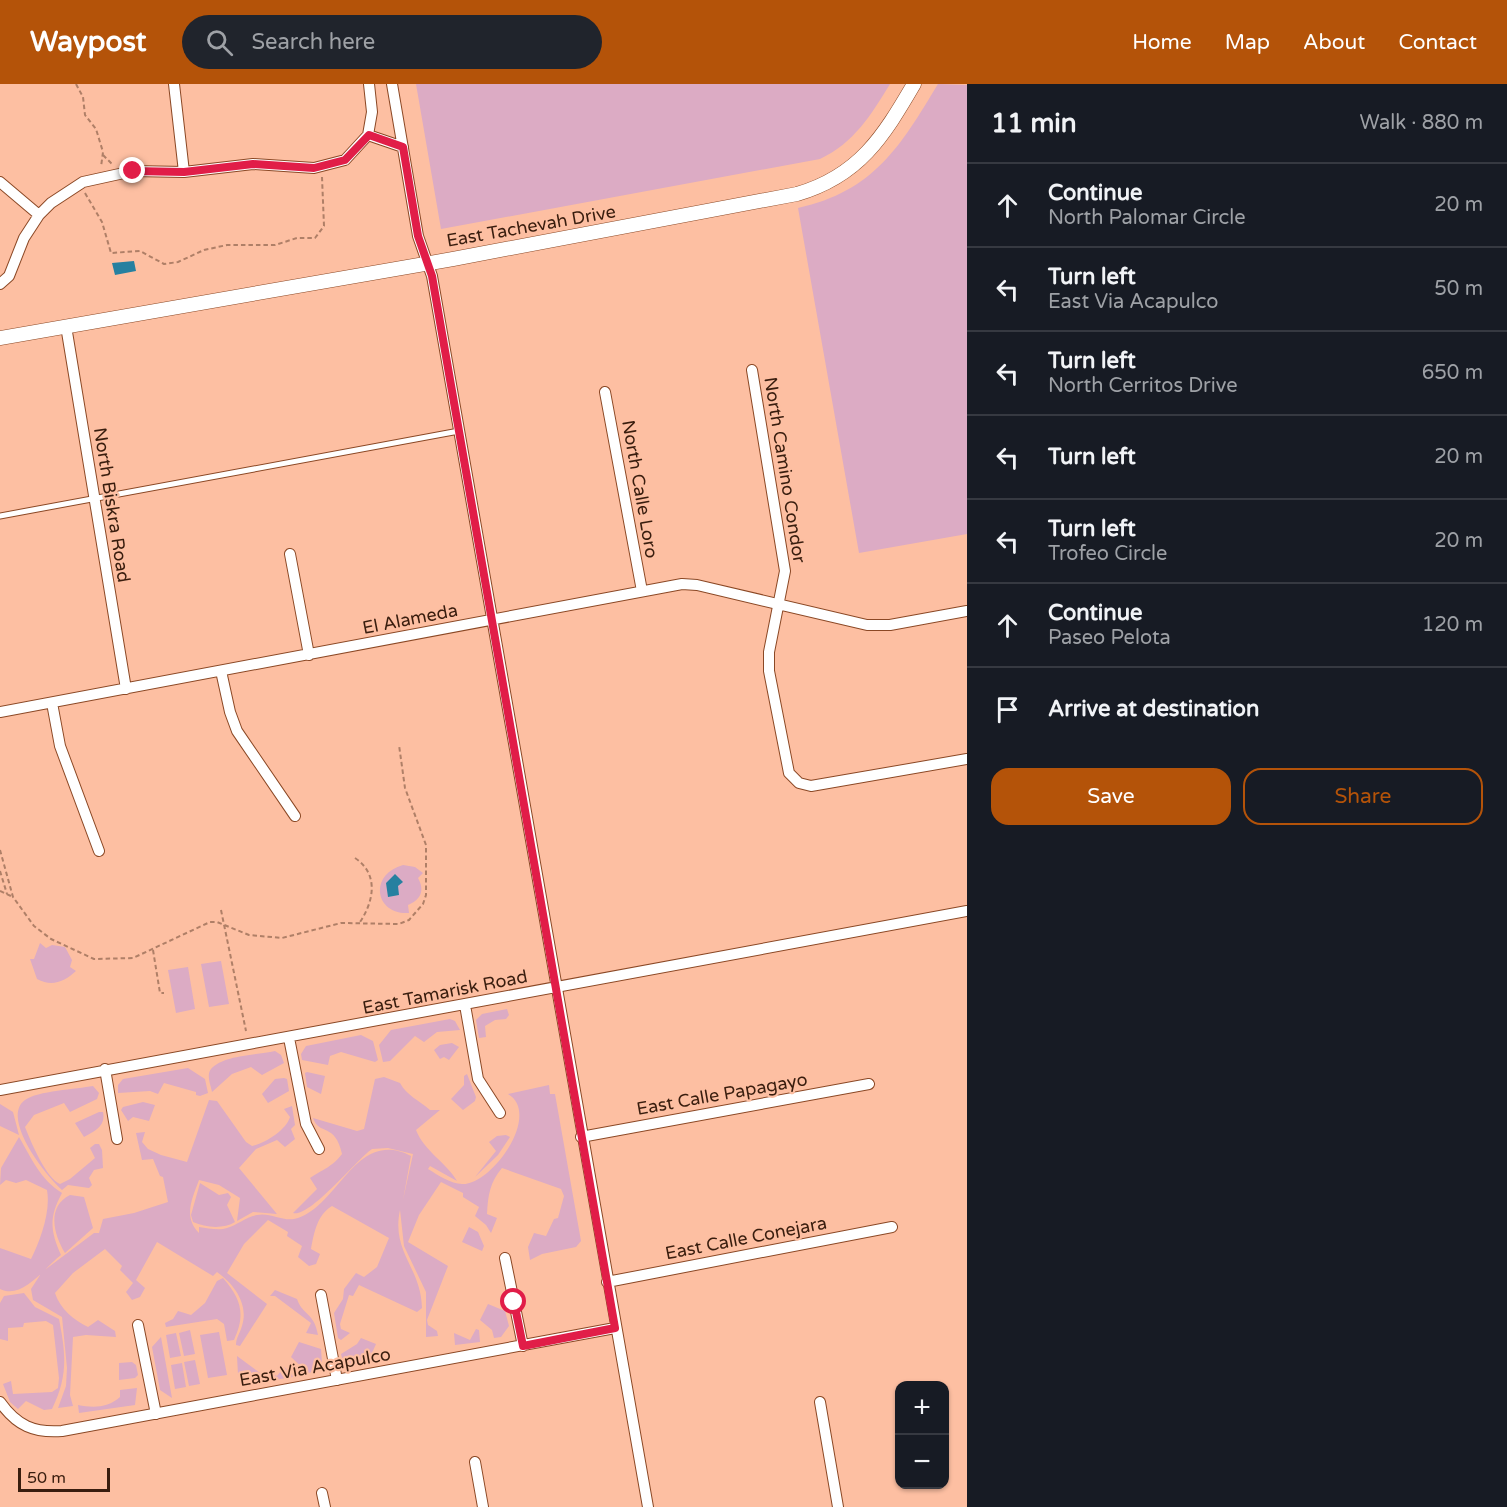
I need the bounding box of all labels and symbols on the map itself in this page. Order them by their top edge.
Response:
route end [119,157,145,183]
street label: East Tachevah Drive [445,200,617,252]
street label: North Camino Condor [759,375,811,565]
street label: North Calle Loro [617,418,663,560]
street label: North Biskra Road [89,426,135,584]
street label: El Alameda [360,599,460,639]
street label: East Tamarisk Road [361,965,529,1019]
street label: East Calle Papagayo [635,1068,809,1120]
street label: East Calle Conejara [663,1212,829,1264]
route start [500,1288,526,1314]
street label: East Via Acapulco [238,1343,392,1391]
scale bar [18,1465,110,1492]

